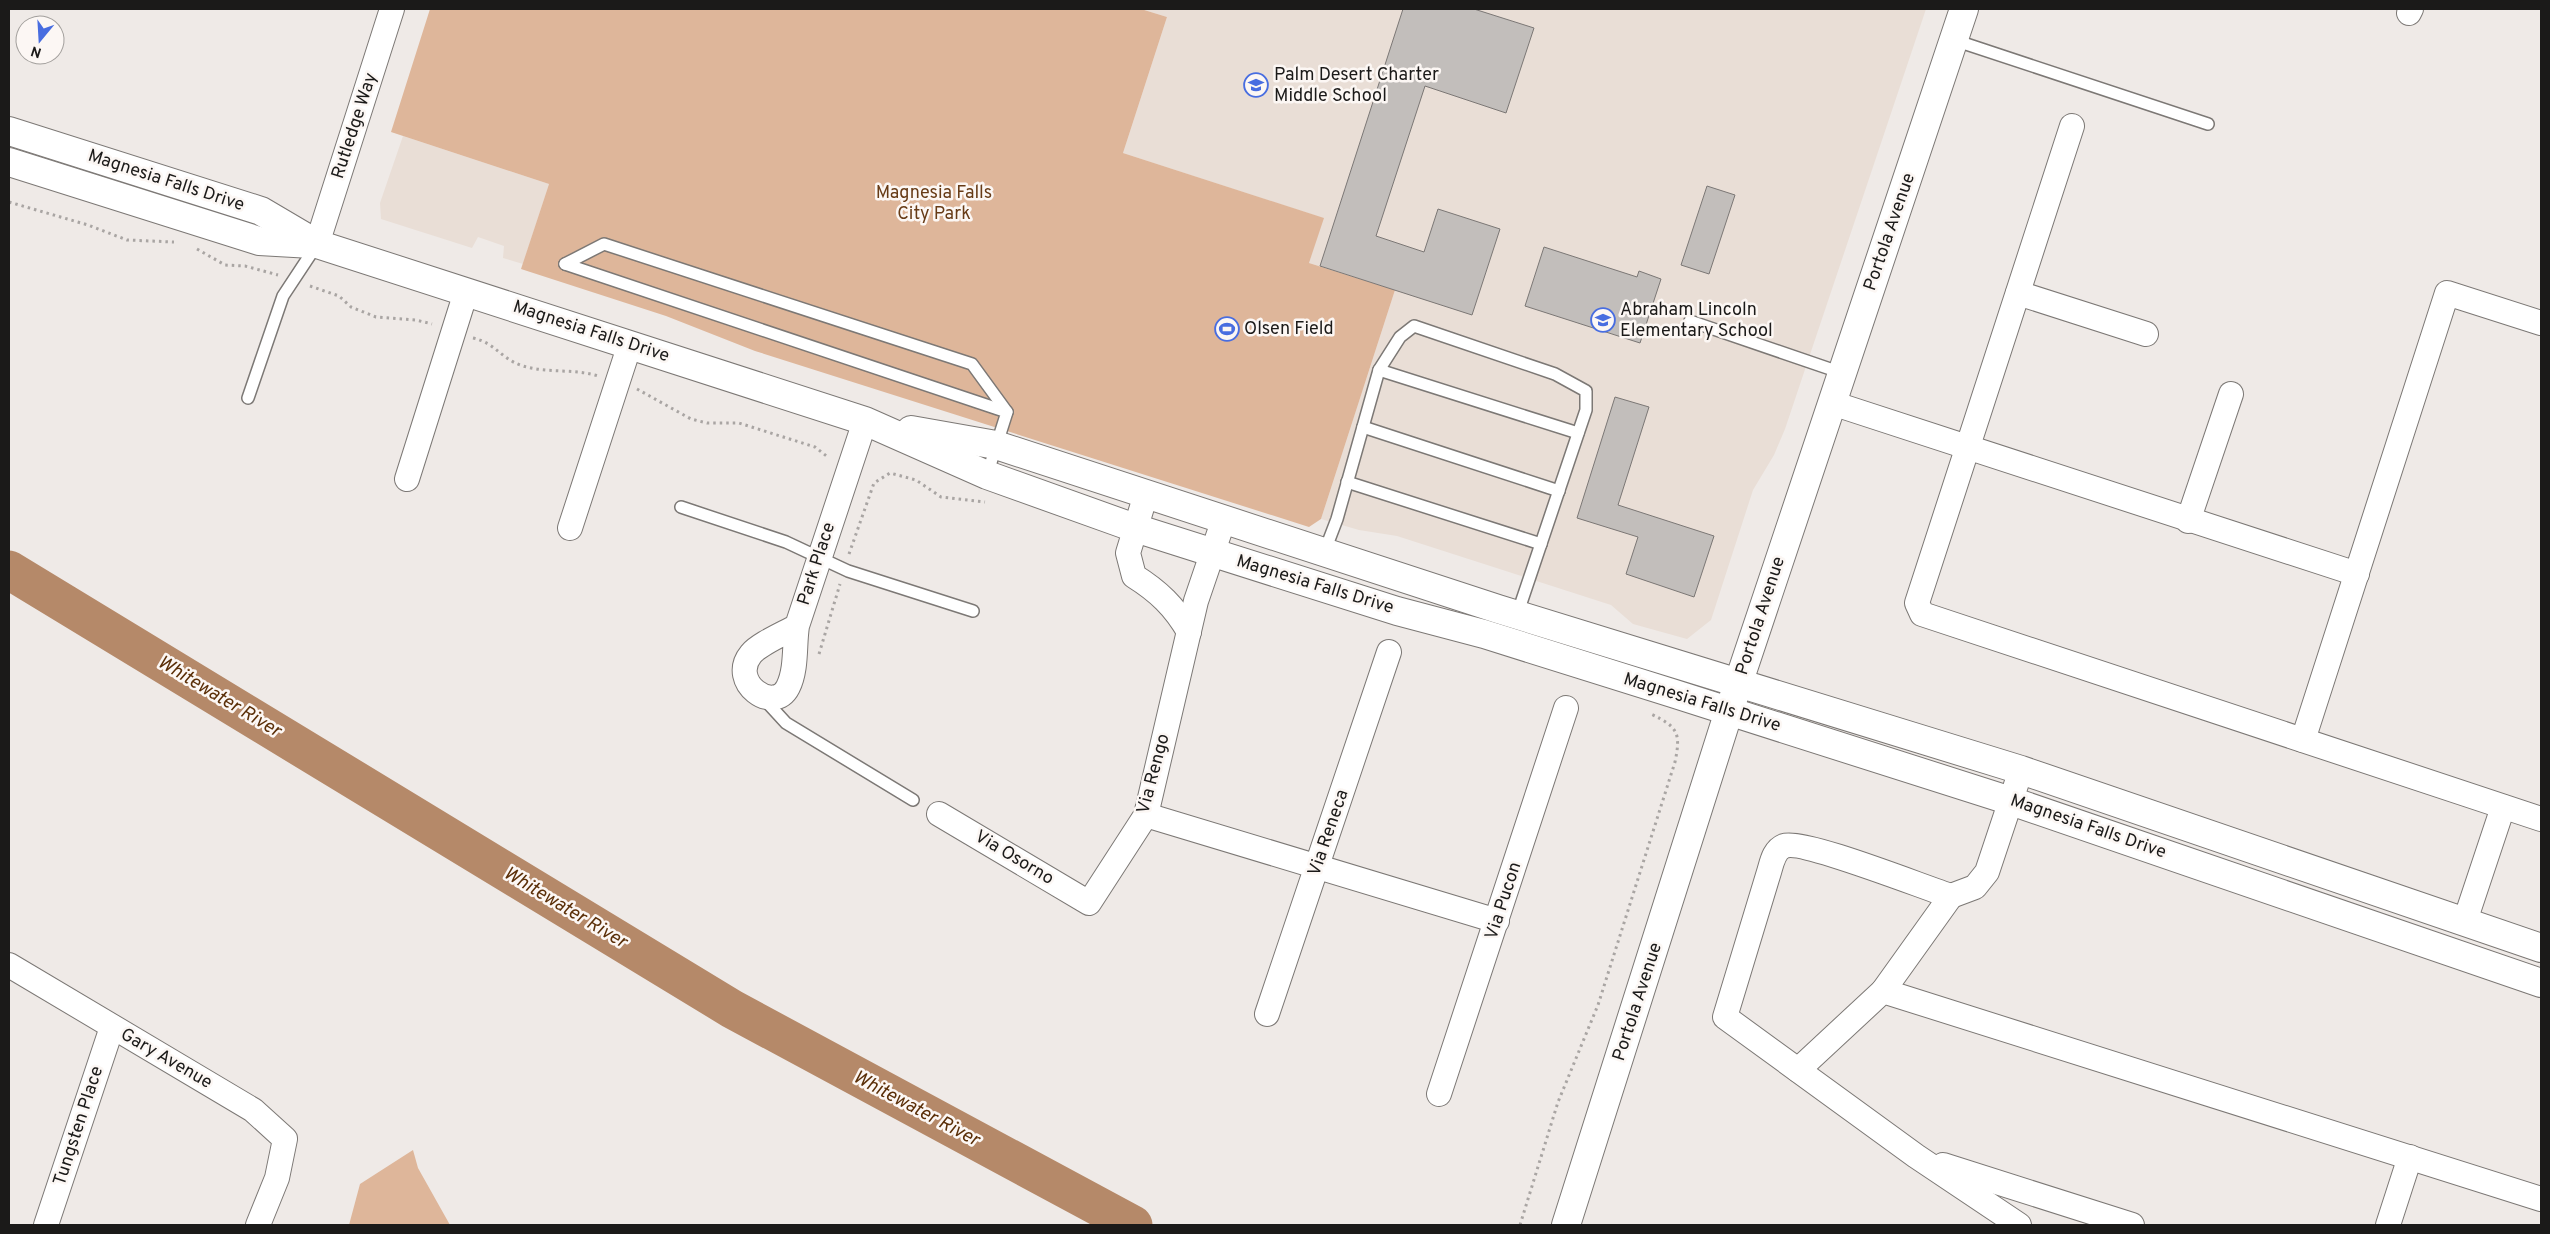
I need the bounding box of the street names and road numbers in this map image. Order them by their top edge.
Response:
street label: Rutledge Way [327,70,383,182]
street label: Magnesia Falls Drive [85,145,247,217]
street label: Portola Avenue [1859,170,1921,294]
street label: Magnesia Falls Drive [510,296,672,368]
street label: Park Place [793,520,841,608]
street label: Magnesia Falls Drive [1233,550,1397,620]
street label: Portola Avenue [1731,554,1791,678]
street label: Magnesia Falls Drive [1620,668,1784,738]
street label: Via Rengo [1132,731,1176,817]
street label: Via Reneca [1303,787,1355,879]
street label: Magnesia Falls Drive [2007,790,2169,864]
street label: Via Osorno [970,825,1058,891]
street label: Via Pucon [1481,859,1527,943]
street label: Portola Avenue [1608,940,1668,1064]
street label: Gary Avenue [116,1023,216,1095]
street label: Tungsten Place [49,1063,109,1189]

